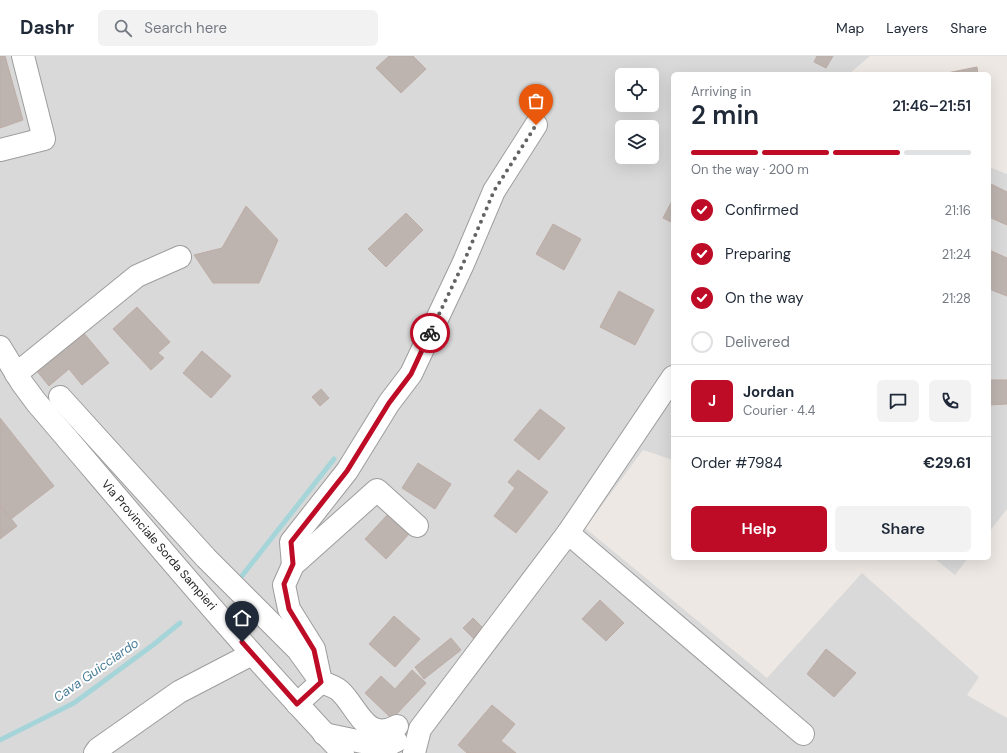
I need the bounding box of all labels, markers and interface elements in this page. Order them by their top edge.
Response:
search box [98,10,378,46]
text: Dashr [20,15,74,40]
icon: search [112,17,134,39]
text: Search here [144,18,227,38]
text: Map [836,19,864,37]
text: Layers [886,19,928,37]
text: Share [950,19,987,37]
map controls [615,68,659,164]
button: locate [615,68,659,112]
text: Arriving in [691,83,751,100]
pin [519,84,553,125]
icon: bag [525,90,547,112]
text: 21:46–21:51 [892,96,971,116]
text: 2 min [691,98,759,132]
button: layers [615,120,659,164]
text: On the way · 200 m [691,161,809,178]
icon: check [691,199,713,221]
text: Confirmed [725,200,799,220]
text: 21:16 [945,202,971,219]
icon: check [691,243,713,265]
text: Preparing [725,244,791,264]
text: 21:24 [942,246,971,263]
icon: check [691,287,713,309]
text: On the way [725,288,804,308]
text: 21:28 [942,290,971,307]
courier [410,313,450,353]
icon: bike [419,322,441,344]
text: Delivered [725,332,790,352]
button: chat [877,380,919,422]
button: phone [929,380,971,422]
text: Jordan [743,382,794,402]
text: J [708,391,716,411]
text: Courier · 4.4 [743,402,815,419]
text: Order #7984 [691,453,782,473]
text: €29.61 [923,453,971,473]
street label: Via Provinciale Sorda Sampieri [98,476,220,614]
button: Help [691,506,827,552]
button: Share [835,506,971,552]
pin [225,601,259,642]
icon: home [231,607,253,629]
water label: Cava Guicciardo [50,634,142,706]

